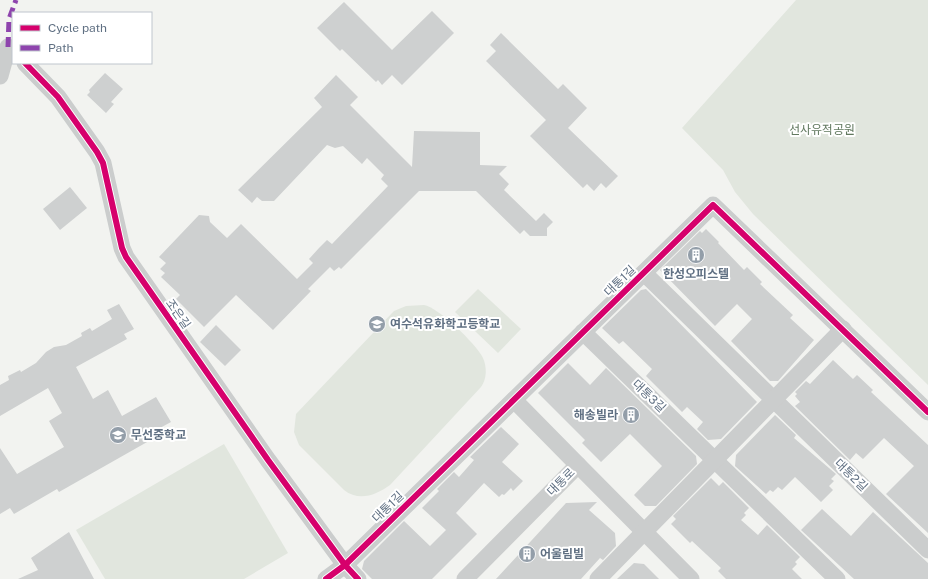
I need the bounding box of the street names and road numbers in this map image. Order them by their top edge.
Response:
street label: 대통1길 [601,263,639,299]
street label: 조은길 [163,296,193,332]
street label: 대통3길 [630,377,668,415]
street label: 대통2길 [832,456,870,494]
street label: 대통로 [544,465,578,499]
street label: 대통1길 [369,489,407,525]

